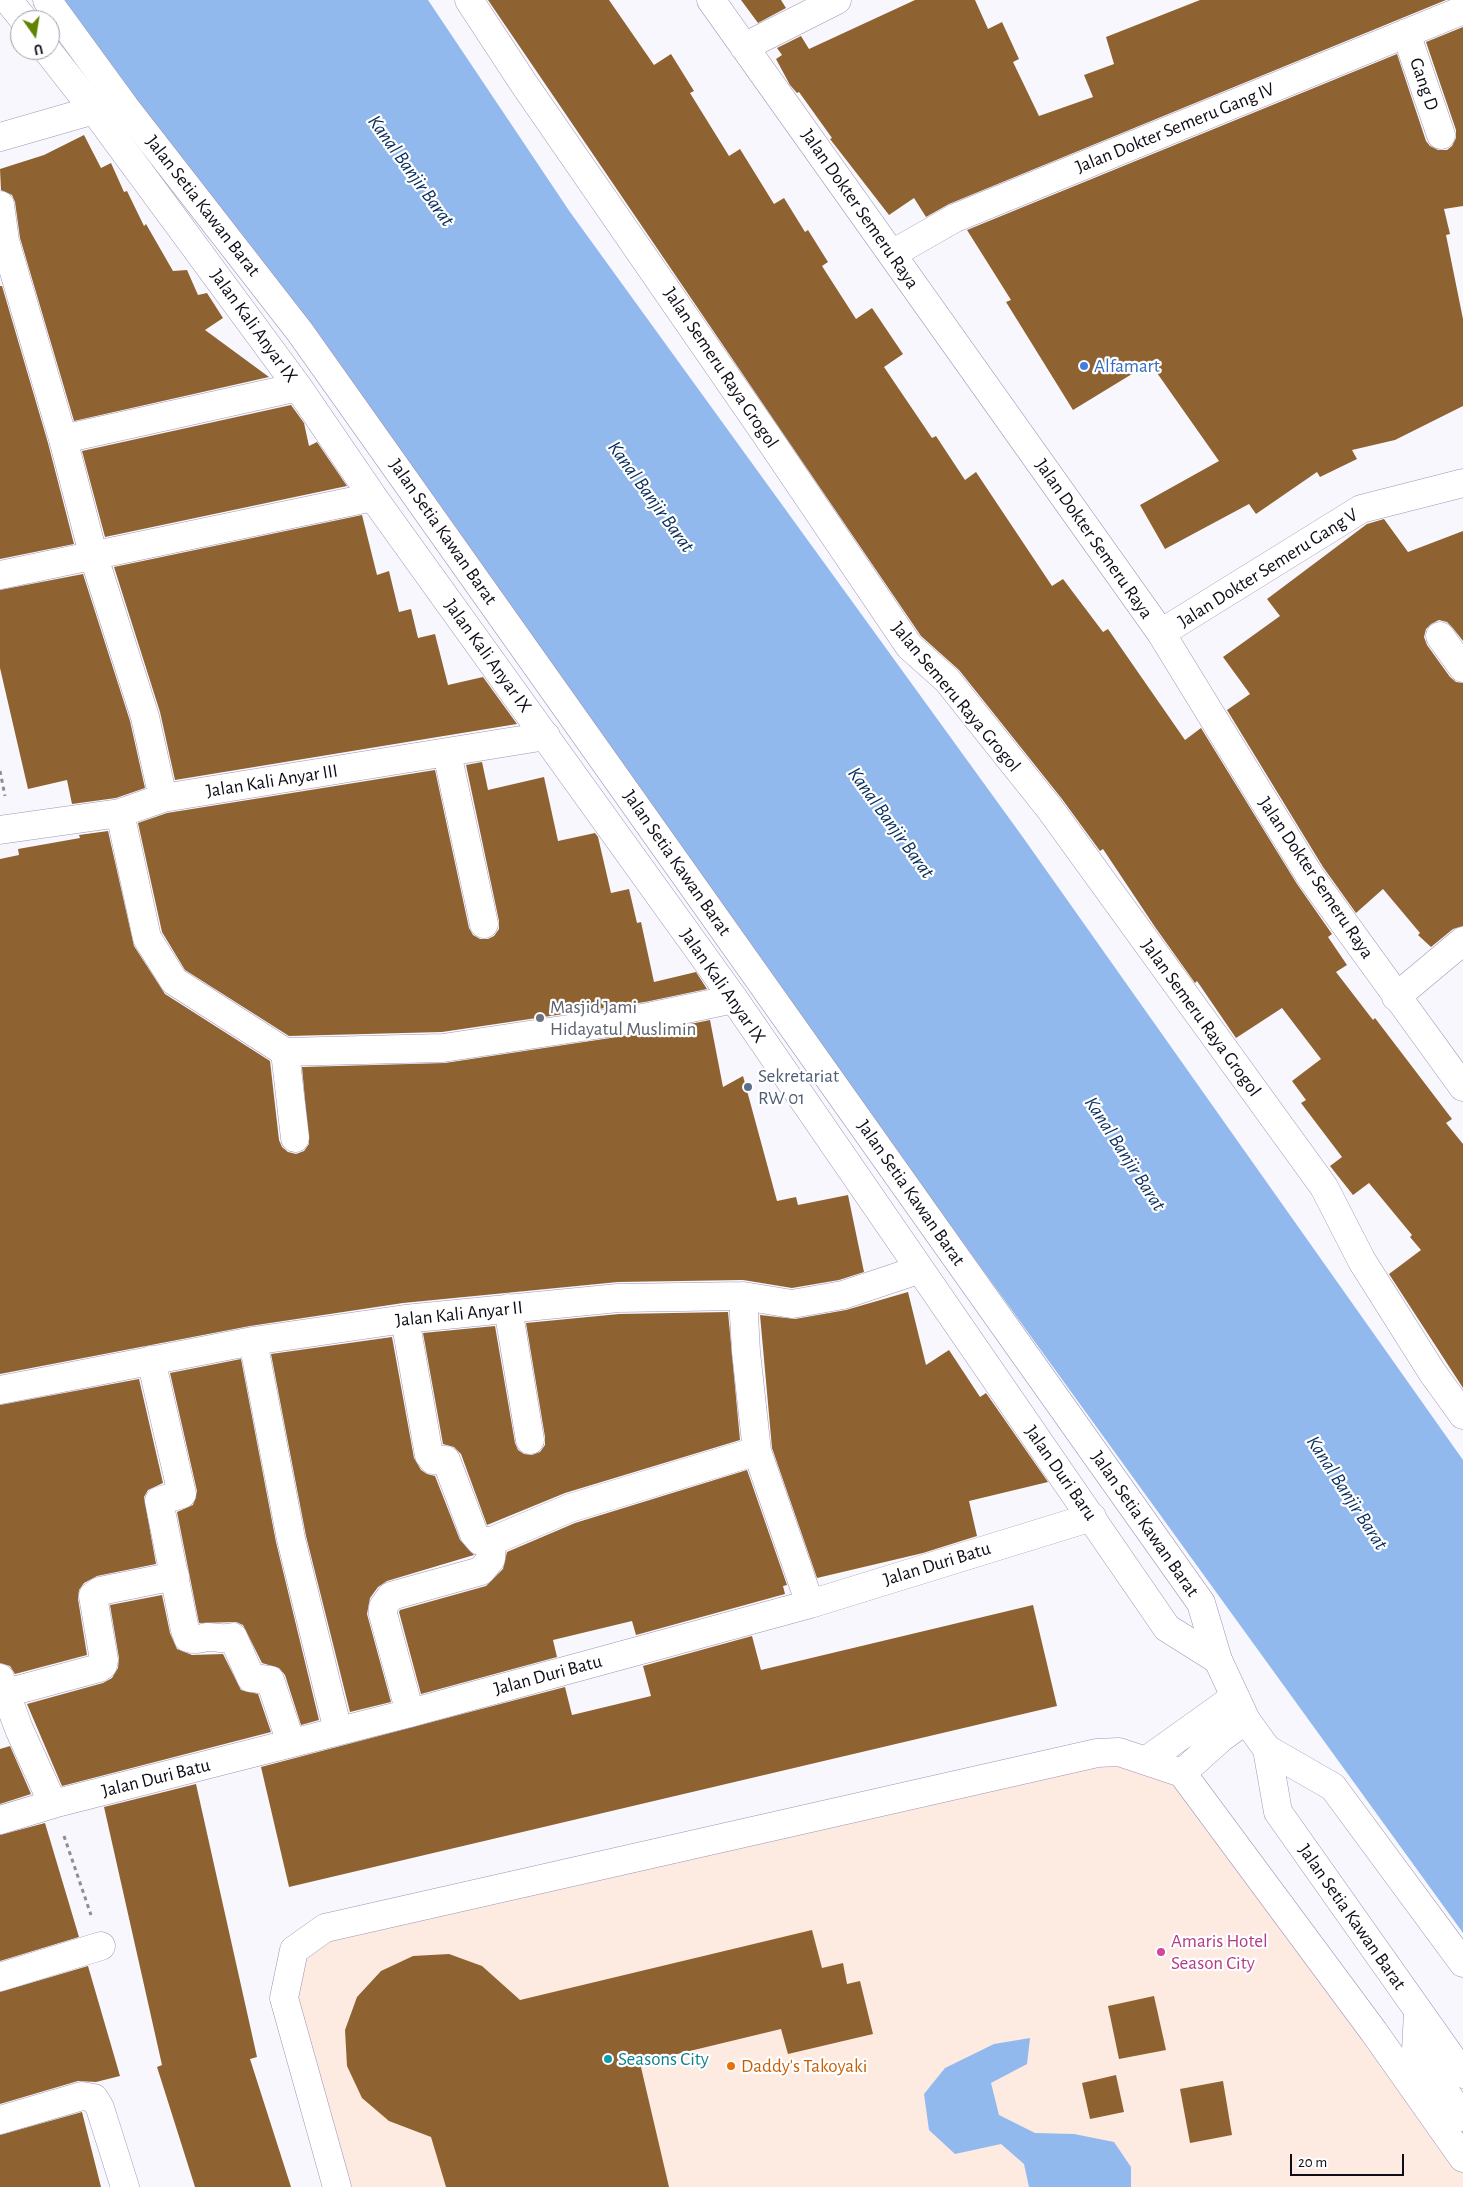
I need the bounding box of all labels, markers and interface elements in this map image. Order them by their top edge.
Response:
north arrow [10,10,60,60]
text: U [32,41,44,56]
street label: Gang D [1404,55,1444,113]
street label: Jalan Dokter Semeru Gang IV [1072,78,1278,178]
water label: Kanal Banjir Barat [362,111,460,231]
street label: Jalan Dokter Semeru Raya [796,125,924,293]
street label: Jalan Setia Kawan Barat [141,131,265,281]
street label: Jalan Kali Anyar IX [205,265,303,387]
street label: Jalan Semeru Raya Grogol [659,283,783,453]
place label: Alfamart [1094,355,1160,377]
marker: Alfamart [1078,360,1090,372]
water label: Kanal Banjir Barat [602,437,700,557]
street label: Jalan Setia Kawan Barat [384,455,502,609]
street label: Jalan Dokter Semeru Raya [1030,455,1158,623]
street label: Jalan Dokter Semeru Gang V [1174,503,1362,633]
street label: Jalan Kali Anyar IX [439,595,537,717]
street label: Jalan Semeru Raya Grogol [887,617,1025,777]
street label: Jalan Kali Anyar III [204,759,340,803]
water label: Kanal Banjir Barat [842,763,940,883]
street label: Jalan Setia Kawan Barat [618,786,736,940]
street label: Jalan Dokter Semeru Raya [1253,793,1379,963]
street label: Jalan Kali Anyar IX [675,924,771,1048]
street label: Jalan Semeru Raya Grogol [1136,935,1266,1101]
place label: Masjid Jami Hidayatul Muslimin [550,996,696,1040]
marker: Masjid Jami Hidayatul Muslimin [534,1012,546,1024]
place label: Sekretariat RW 01 [758,1065,839,1109]
marker: Sekretariat RW 01 [742,1081,754,1093]
water label: Kanal Banjir Barat [1079,1092,1171,1216]
street label: Jalan Setia Kawan Barat [852,1116,970,1270]
street label: Jalan Kali Anyar II [394,1296,524,1332]
street label: Jalan Duri Baru [1020,1421,1102,1525]
water label: Kanal Banjir Barat [1301,1431,1393,1555]
street label: Jalan Setia Kawan Barat [1086,1447,1204,1601]
street label: Jalan Duri Batu [881,1537,993,1591]
street label: Jalan Duri Batu [491,1650,605,1700]
street label: Jalan Duri Batu [99,1754,213,1802]
street label: Jalan Setia Kawan Barat [1293,1840,1411,1994]
place label: Amaris Hotel Season City [1171,1930,1268,1974]
marker: Amaris Hotel Season City [1155,1946,1167,1958]
place label: Seasons City [618,2048,709,2070]
marker: Seasons City [602,2053,614,2065]
place label: Daddy's Takoyaki [741,2055,867,2077]
marker: Daddy's Takoyaki [725,2060,737,2072]
scale bar [1293,2144,1407,2176]
text: 20 m [1298,2155,1327,2170]

